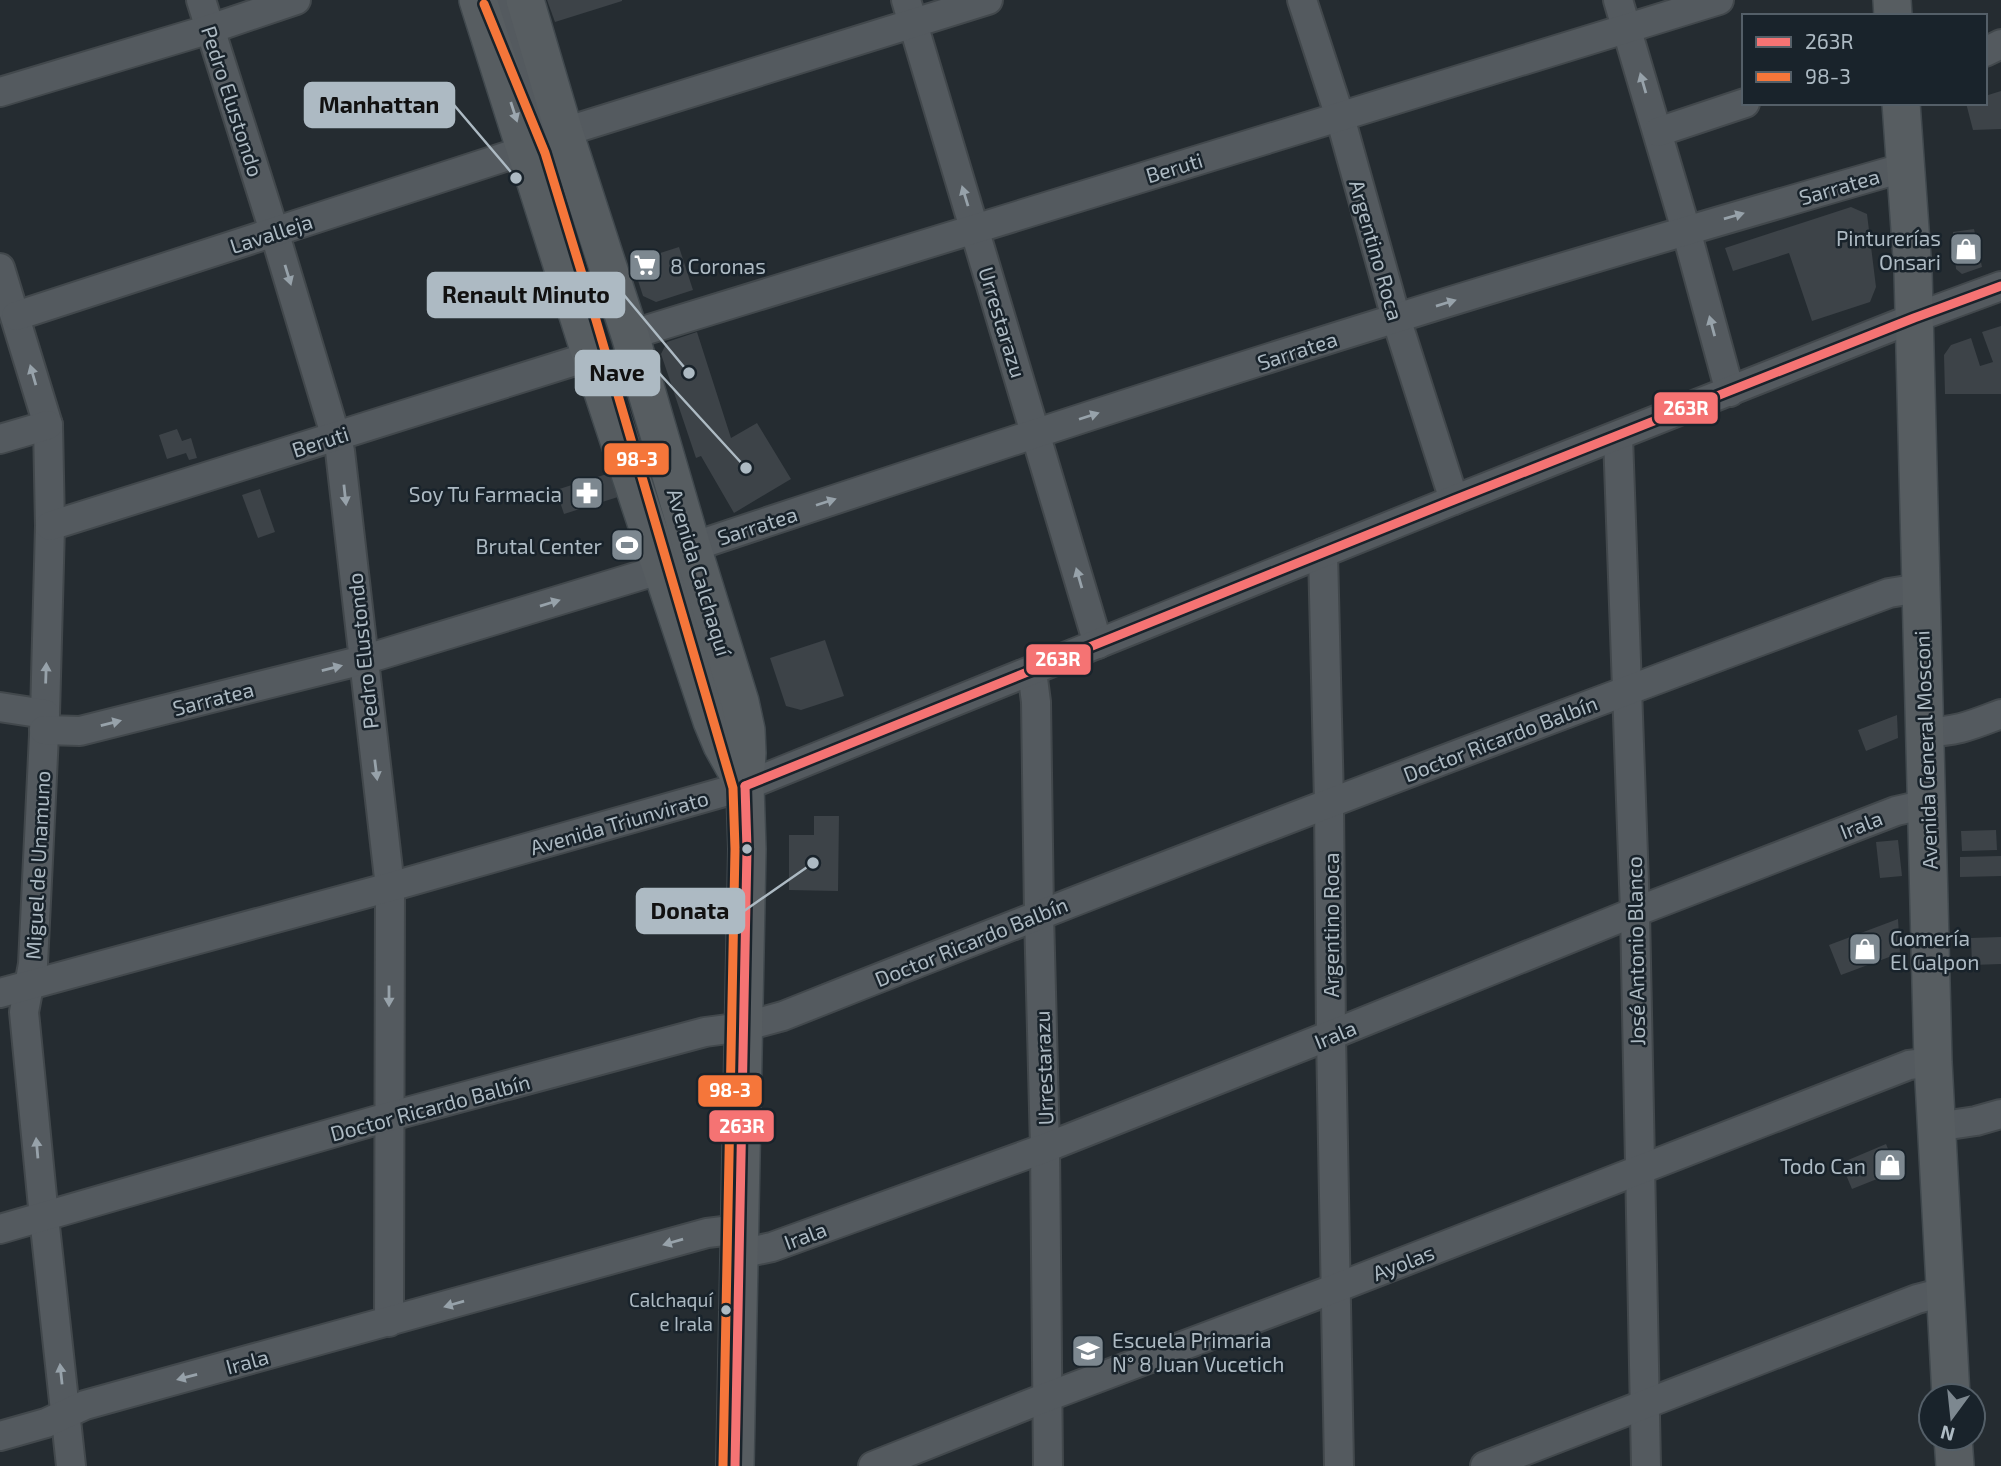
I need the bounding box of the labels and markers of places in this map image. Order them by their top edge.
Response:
callout: Manhattan [305,83,454,127]
place label: Pinturerías Onsari [1836,225,1941,274]
shop icon: Pinturerías Onsari [1947,230,1985,268]
supermarket icon: 8 Coronas [626,246,664,284]
place label: 8 Coronas [670,253,766,278]
callout: Renault Minuto [428,273,624,317]
callout: Nave [576,351,659,395]
pharmacy icon: Soy Tu Farmacia [568,474,606,512]
place label: Soy Tu Farmacia [409,481,562,506]
sports icon: Brutal Center [608,526,646,564]
place label: Brutal Center [476,533,603,558]
unlabelled marker [740,842,754,856]
callout: Donata [637,889,744,933]
place label: Gomería El Galpon [1890,925,1979,974]
shop icon: Gomería El Galpon [1846,930,1884,968]
shop icon: Todo Can [1871,1146,1909,1184]
place label: Todo Can [1780,1153,1866,1178]
place label: Calchaquí e Irala [629,1288,714,1335]
marker: Calchaquí e Irala [719,1303,733,1317]
place label: Escuela Primaria N° 8 Juan Vucetich [1112,1327,1284,1376]
school or university icon: Escuela Primaria N° 8 Juan Vucetich [1069,1332,1107,1370]

